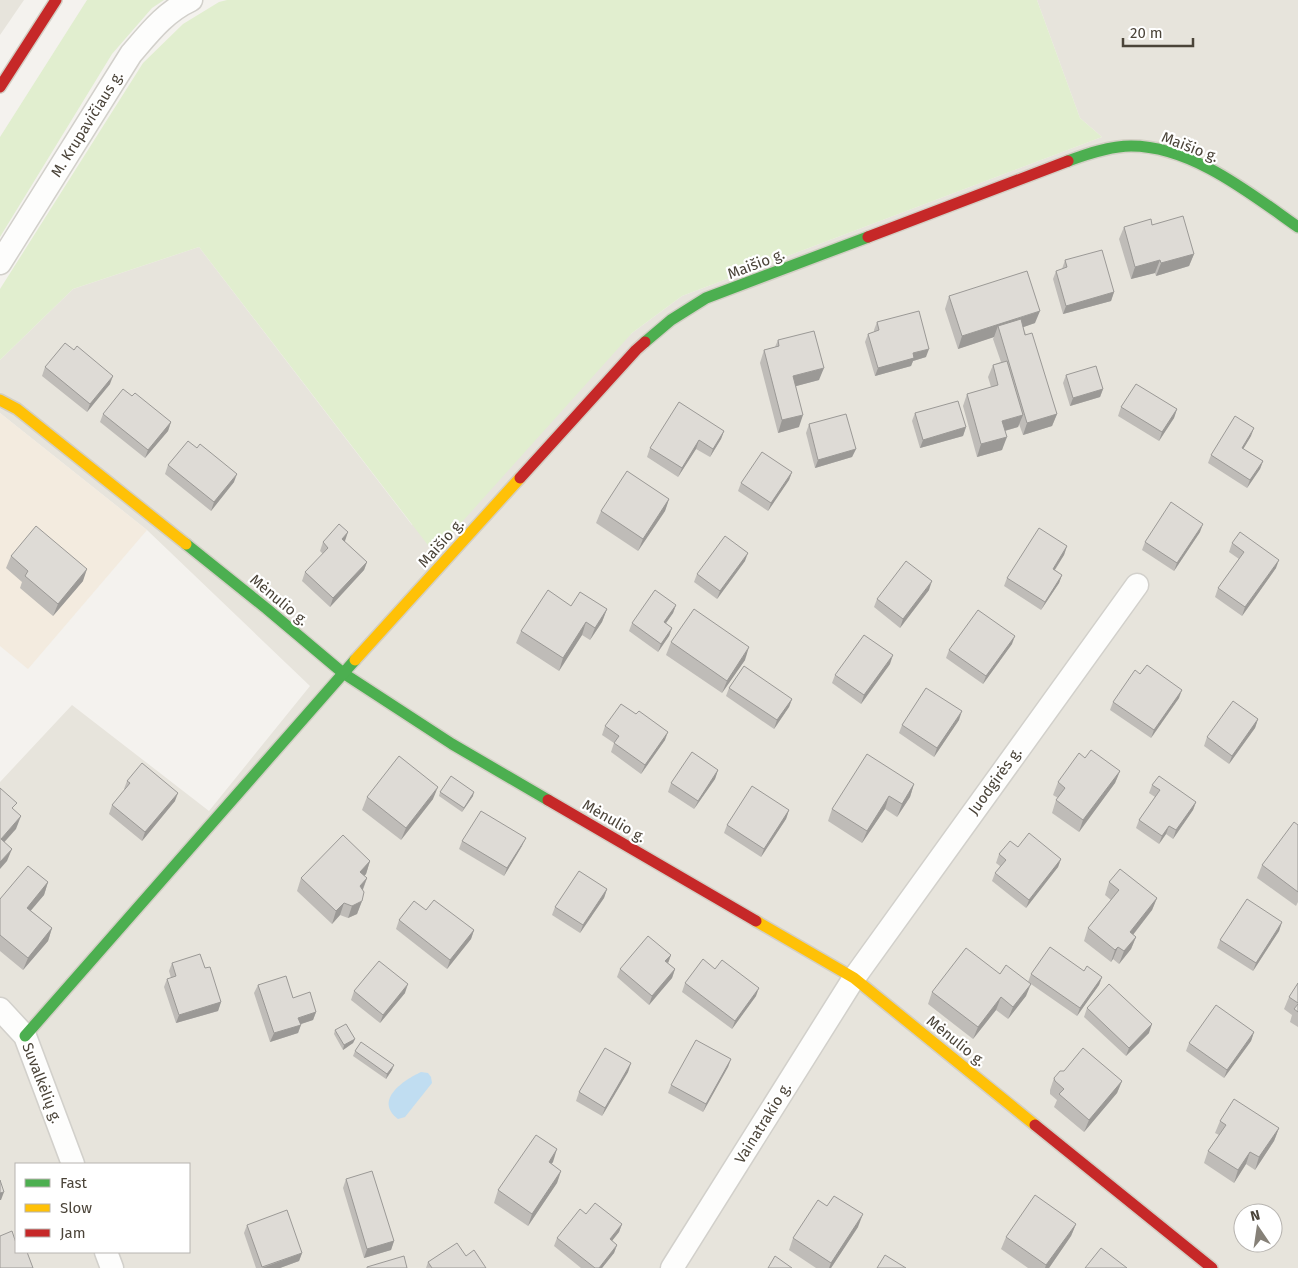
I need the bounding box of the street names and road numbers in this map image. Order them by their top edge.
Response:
street label: M. Krupavičiaus g. [47,68,127,180]
street label: Maišio g. [1159,128,1221,166]
street label: Maišio g. [725,245,787,283]
street label: Maišio g. [414,515,468,571]
street label: Mėnulio g. [246,571,312,629]
street label: Juodgirės g. [965,744,1025,818]
street label: Mėnulio g. [579,796,649,846]
street label: Mėnulio g. [923,1012,989,1070]
street label: Suvalkėlių g. [18,1040,66,1126]
street label: Vainatrakio g. [731,1079,795,1167]

